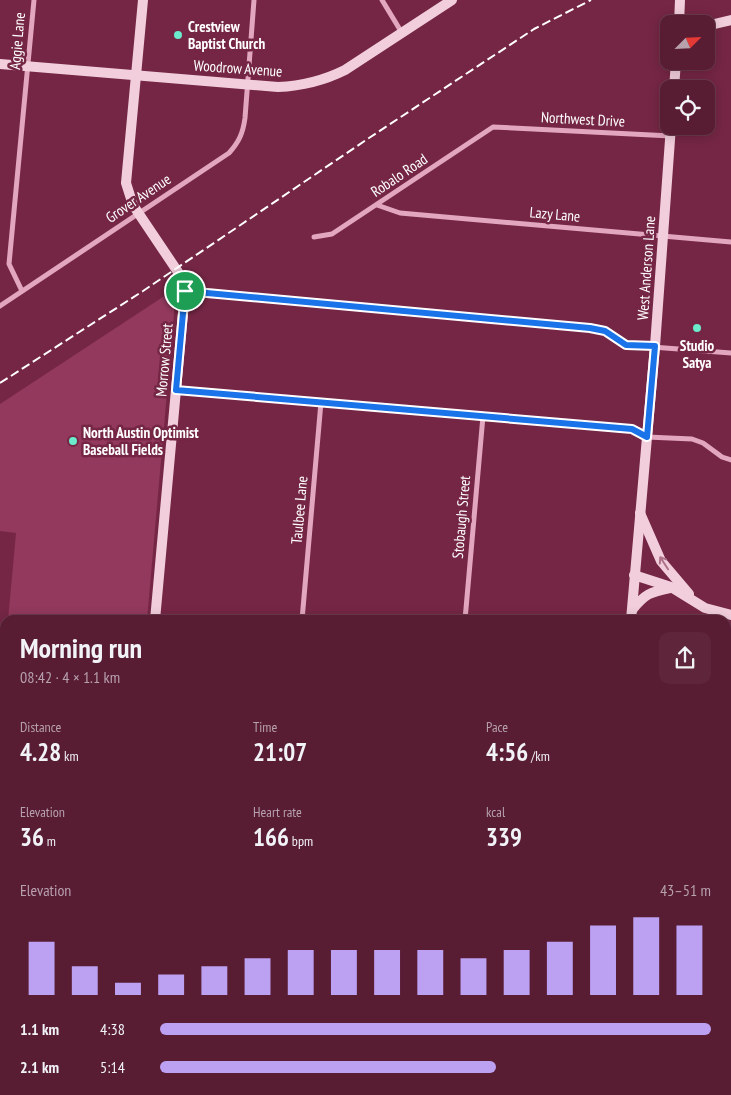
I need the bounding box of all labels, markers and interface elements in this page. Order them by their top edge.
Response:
street label: Aggie Lane [5,12,29,70]
north arrow [660,15,715,70]
map controls [660,15,715,135]
place label: Crestview Baptist Church [188,17,265,53]
marker: Crestview Baptist Church [172,29,184,41]
street label: Woodrow Avenue [193,55,283,81]
button: locate [660,80,715,135]
street label: Northwest Drive [540,107,626,131]
street label: Robalo Road [367,149,431,201]
street label: Grover Avenue [102,169,174,227]
street label: Lazy Lane [529,202,581,226]
street label: West Anderson Lane [633,215,659,321]
pin [164,270,206,312]
icon: arrive [171,277,199,305]
marker: Studio Satya [691,322,703,334]
street label: Morrow Street [151,323,177,397]
place label: Studio Satya [680,336,715,372]
place label: North Austin Optimist Baseball Fields [83,423,199,459]
marker: North Austin Optimist Baseball Fields [67,435,79,447]
street label: Taulbee Lane [287,475,311,545]
street label: Stobaugh Street [448,475,474,559]
one-way arrow [658,557,668,571]
text: Morning run [20,629,142,666]
button: share [659,632,711,684]
text: 08:42 · 4 × 1.1 km [20,667,120,687]
text: Distance [20,718,61,736]
text: Time [253,718,277,736]
text: Pace [486,718,508,736]
text: 4.28 [20,736,61,768]
text: 21:07 [253,736,307,768]
text: 4:56 [486,736,528,768]
text: km [61,747,79,765]
text: /km [528,747,550,765]
text: Elevation [20,803,65,821]
text: Heart rate [253,803,302,821]
text: kcal [486,803,505,821]
text: 36 [20,821,44,853]
text: 166 [253,821,289,853]
text: 339 [486,821,522,853]
text: m [44,832,56,850]
text: bpm [289,832,313,850]
text: Elevation [20,880,71,900]
text: 43–51 m [660,880,711,900]
text: 1.1 km [20,1019,59,1039]
text: 4:38 [100,1019,125,1039]
text: 2.1 km [20,1057,59,1077]
text: 5:14 [100,1057,125,1077]

